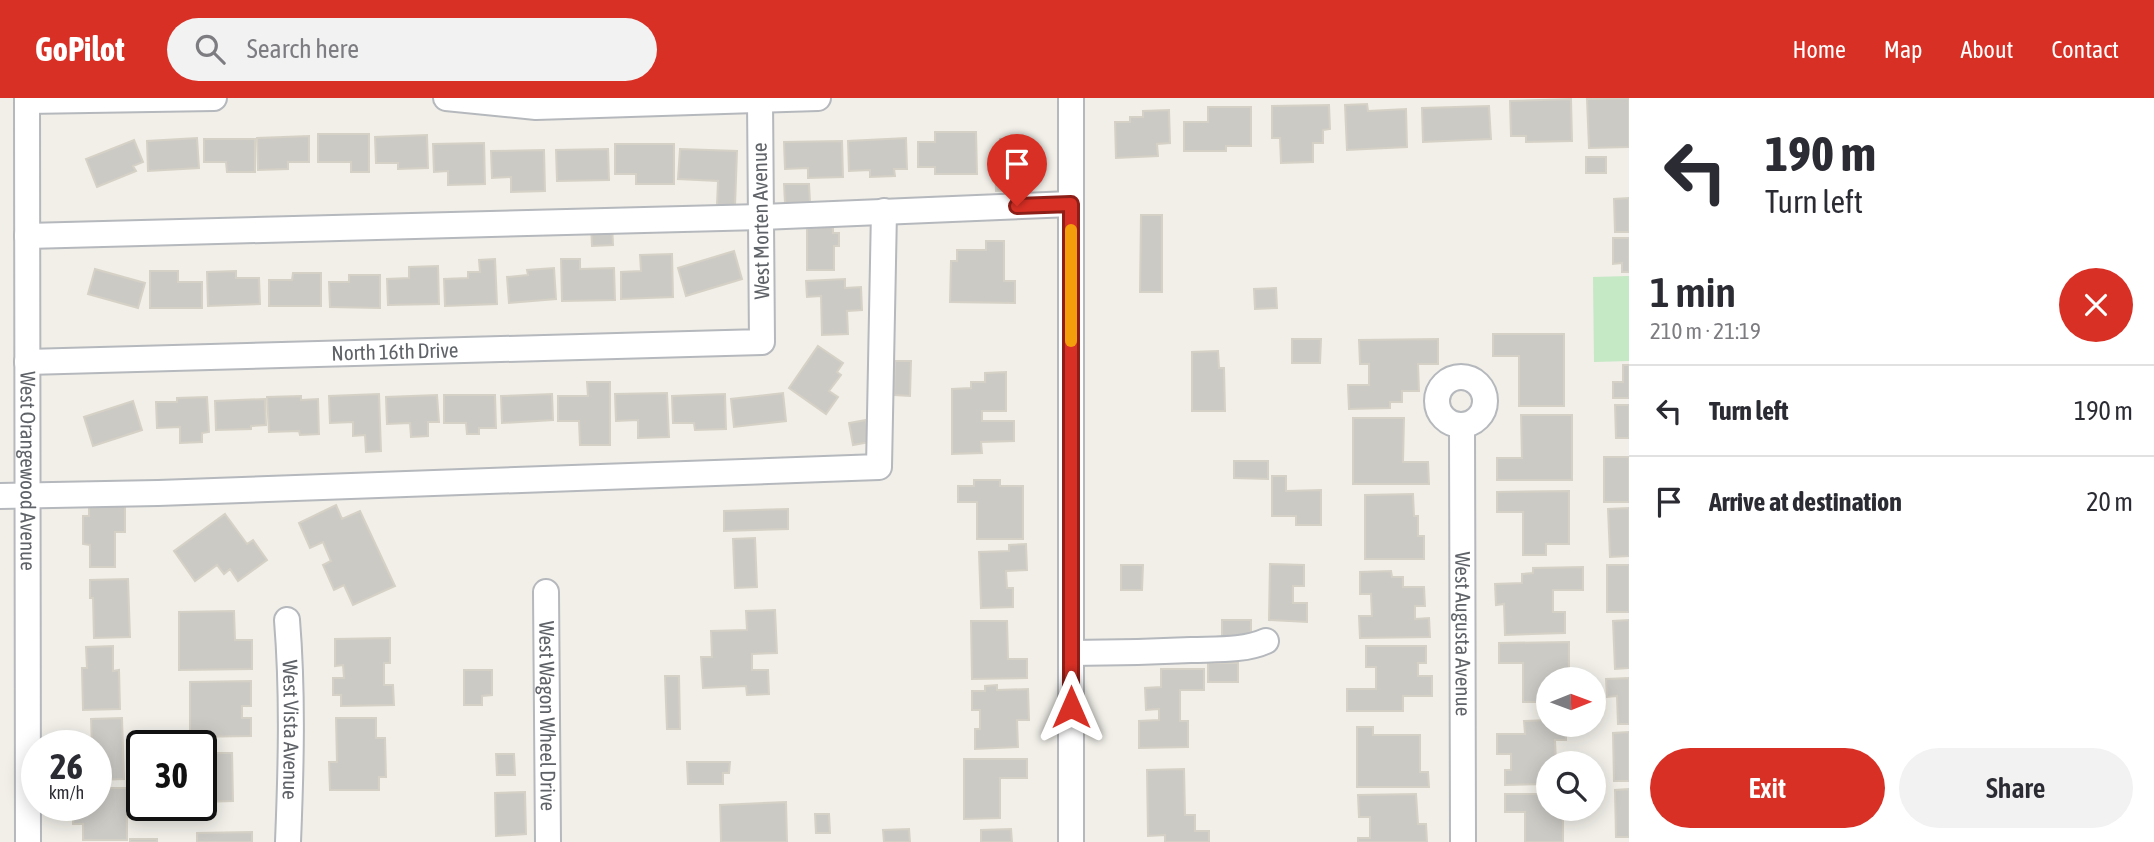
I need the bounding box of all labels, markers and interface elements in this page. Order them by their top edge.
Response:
search box [167,18,657,81]
text: GoPilot [35,30,125,68]
icon: search [191,30,229,68]
text: Search here [247,34,359,64]
text: Home [1792,36,1846,63]
text: Map [1884,36,1922,63]
text: About [1960,36,2013,63]
text: Contact [2051,36,2119,63]
text: 190 m [1765,125,1876,181]
icon: left [1650,126,1741,217]
pin [987,134,1047,206]
street label: West Morten Avenue [747,142,773,300]
icon: arrive [998,145,1036,183]
text: Turn left [1765,183,1863,220]
text: 1 min [1650,268,1736,316]
button: close [2059,268,2133,342]
text: 210 m · 21:19 [1650,318,1761,344]
street label: North 16th Drive [331,337,459,365]
street label: West Orangewood Avenue [16,371,41,571]
icon: left [1650,392,1688,430]
text: Turn left [1709,396,1789,426]
text: 190 m [2074,396,2133,426]
icon: arrive [1650,483,1688,521]
text: Arrive at destination [1709,487,1902,517]
text: 20 m [2086,487,2133,517]
street label: West Augusta Avenue [1451,552,1476,716]
street label: West Wagon Wheel Drive [535,621,561,811]
street label: West Vista Avenue [279,659,304,800]
north arrow [1536,667,1606,737]
map controls [1536,667,1606,821]
position arrow [1034,670,1108,744]
speed limit sign: 30 [126,730,217,821]
text: 26 [50,746,83,786]
button: Exit [1650,748,1885,828]
button: Share [1899,748,2133,828]
button: search [1536,751,1606,821]
text: km/h [49,782,84,803]

